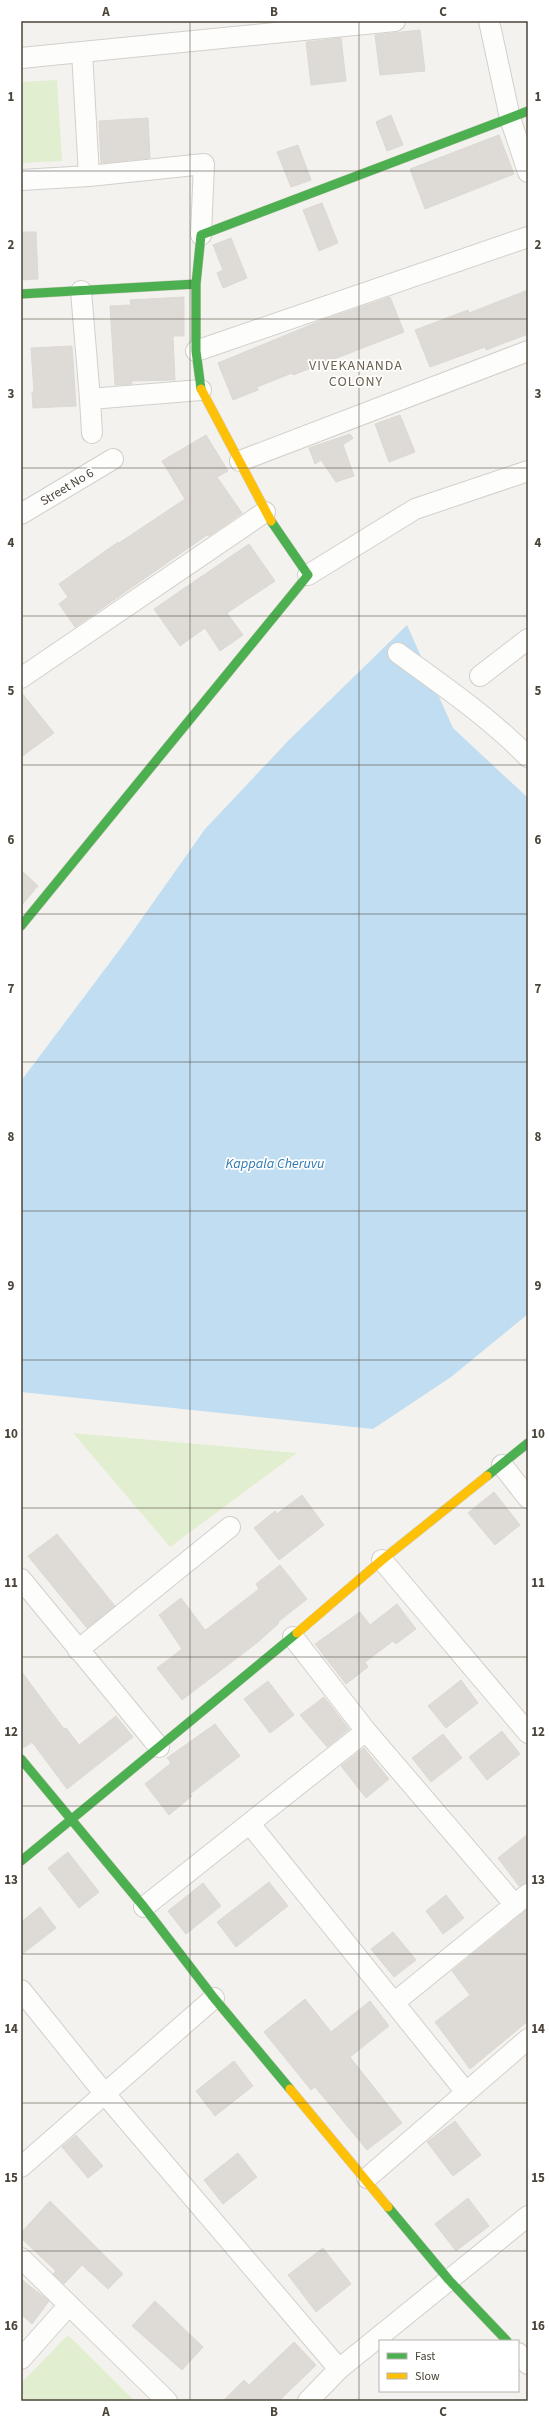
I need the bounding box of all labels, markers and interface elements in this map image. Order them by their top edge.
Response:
text: A [101,3,110,21]
text: B [270,3,278,21]
text: C [439,3,447,21]
text: 1 [8,88,15,106]
text: 1 [535,88,542,106]
text: 2 [8,236,15,254]
text: 2 [535,236,542,254]
district label: VIVEKANANDA COLONY [309,356,403,392]
text: 3 [8,385,15,403]
text: 3 [535,385,542,403]
street label: Street No 6 [37,464,97,510]
text: 4 [8,534,15,552]
text: 4 [535,534,542,552]
text: 5 [8,682,15,700]
text: 5 [535,682,542,700]
text: 6 [8,831,15,849]
text: 6 [535,831,542,849]
text: 7 [8,980,15,998]
text: 7 [535,980,542,998]
text: 8 [8,1128,15,1146]
text: 8 [535,1128,542,1146]
water label: Kappala Cheruvu [226,1154,324,1174]
text: 9 [8,1277,15,1295]
text: 9 [535,1277,542,1295]
text: 10 [4,1425,18,1443]
text: 10 [531,1425,545,1443]
text: 11 [4,1574,18,1592]
text: 11 [531,1574,545,1592]
text: 12 [4,1723,18,1741]
text: 12 [531,1723,545,1741]
text: 13 [4,1871,18,1889]
text: 13 [531,1871,545,1889]
text: 14 [4,2020,18,2038]
text: 14 [531,2020,545,2038]
text: 15 [4,2169,18,2187]
text: 15 [531,2169,545,2187]
text: 16 [4,2317,18,2335]
text: 16 [531,2317,545,2335]
legend [379,2340,519,2392]
text: Fast [415,2348,435,2365]
text: Slow [415,2368,440,2385]
text: A [101,2403,110,2421]
text: B [270,2403,278,2421]
text: C [439,2403,447,2421]

